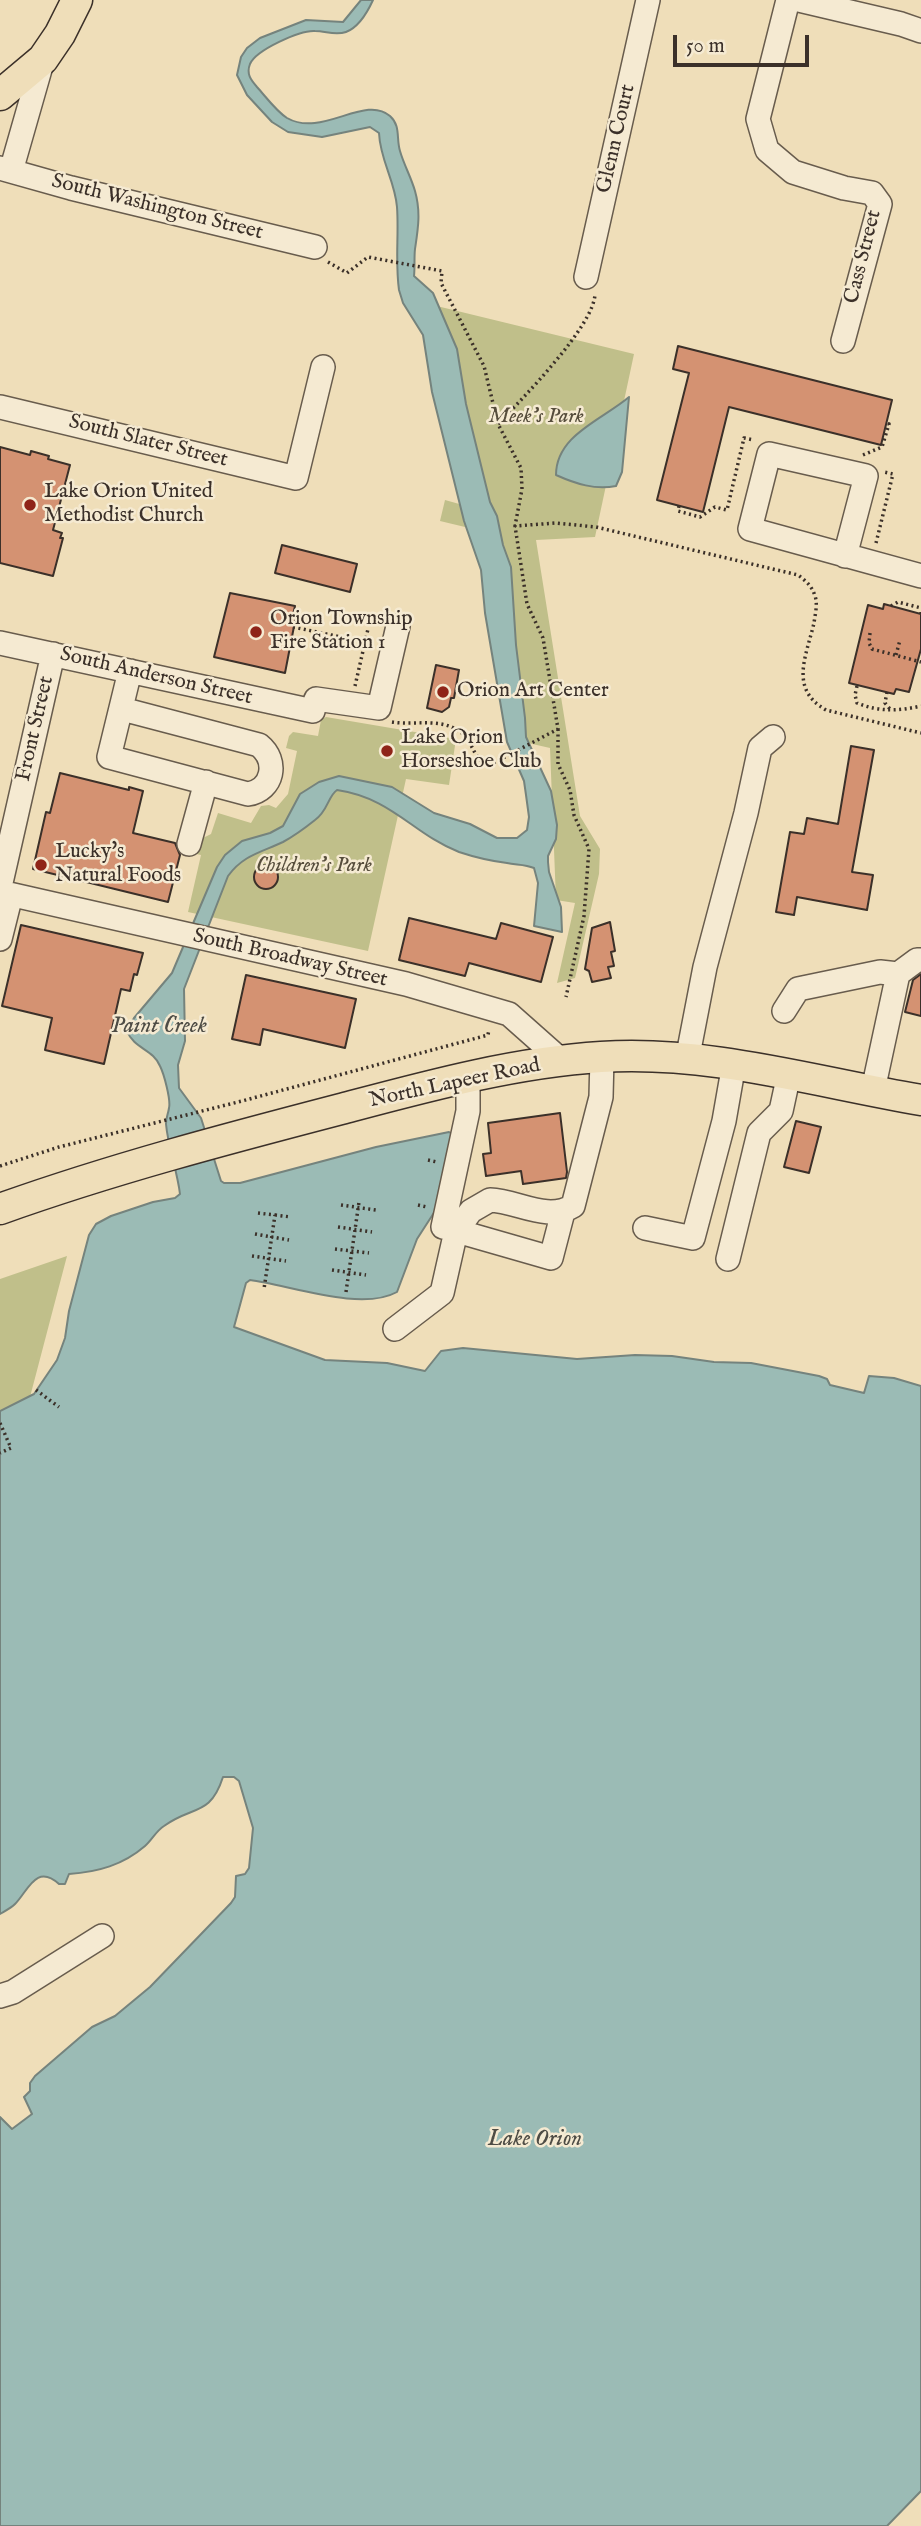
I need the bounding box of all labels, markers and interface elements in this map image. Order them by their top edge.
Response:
scale bar [676,21,813,65]
text: 50 m [686,33,725,60]
street label: Glenn Court [592,82,642,196]
street label: South Washington Street [49,170,265,246]
street label: Cass Street [840,208,888,306]
park label: Meek's Park [488,405,584,431]
street label: South Slater Street [66,410,230,474]
place label: Lake Orion United Methodist Church [44,480,213,530]
marker: Lake Orion United Methodist Church [22,497,38,513]
place label: Orion Township Fire Station 1 [270,607,413,657]
marker: Orion Township Fire Station 1 [248,624,264,640]
street label: South Anderson Street [58,643,254,711]
street label: Front Street [12,674,60,784]
place label: Orion Art Center [457,679,609,705]
marker: Orion Art Center [435,684,451,700]
place label: Lake Orion Horseshoe Club [401,726,541,776]
marker: Lake Orion Horseshoe Club [379,743,395,759]
place label: Lucky's Natural Foods [55,840,181,890]
park label: Children's Park [256,854,372,880]
marker: Lucky's Natural Foods [33,857,49,873]
street label: South Broadway Street [190,924,390,994]
water label: Paint Creek [111,1013,207,1041]
street label: North Lapeer Road [367,1054,543,1114]
water label: Lake Orion [488,2126,582,2154]

